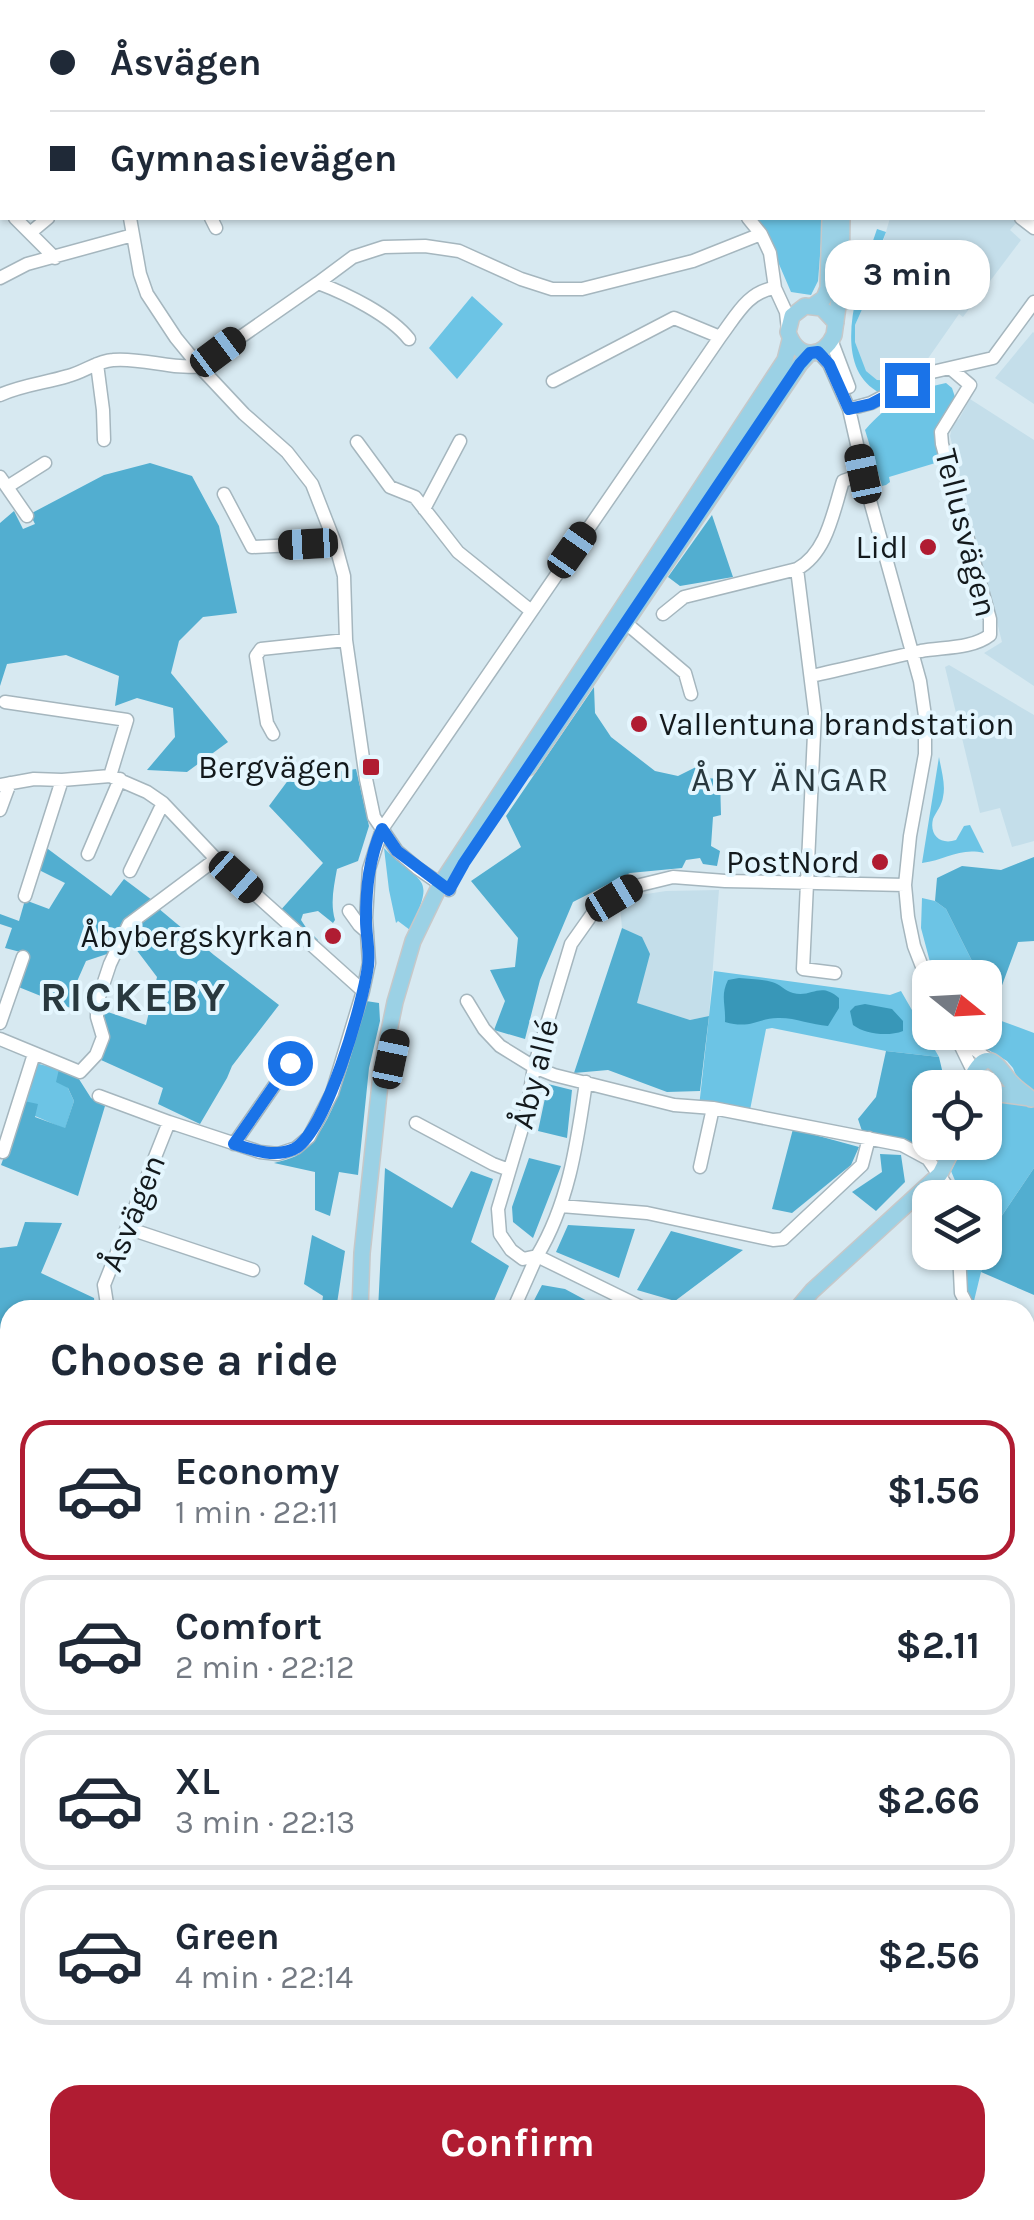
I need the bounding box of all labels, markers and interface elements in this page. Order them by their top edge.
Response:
text: Åsvägen [110,40,262,85]
text: Gymnasievägen [110,136,397,181]
callout: 3 min [824,240,990,310]
text: 3 min [863,256,952,293]
car [185,322,251,382]
route end [885,363,930,408]
car [842,442,884,506]
street label: Tellusvägen [927,445,1005,621]
car [543,517,601,583]
car [277,527,339,561]
place label: Lidl [856,529,908,566]
marker: Lidl [917,536,939,558]
place label: Vallentuna brandstation [659,706,1014,743]
marker: Vallentuna brandstation [628,713,650,735]
place label: Bergvägen [198,749,351,786]
marker: Bergvägen [360,756,382,778]
district label: ÅBY ÄNGAR [691,759,891,800]
place label: PostNord [726,844,860,881]
car [204,846,268,908]
marker: PostNord [869,851,891,873]
car [581,870,647,926]
place label: Åbybergskyrkan [80,918,313,955]
marker: Åbybergskyrkan [322,925,344,947]
north arrow [912,960,1002,1050]
map controls [912,960,1002,1270]
district label: RICKEBY [40,972,228,1022]
street label: Åby allé [504,1015,566,1133]
car [370,1027,412,1091]
route start [268,1041,313,1086]
button: locate [912,1070,1002,1160]
street label: Åsvägen [93,1149,173,1277]
button: layers [912,1180,1002,1270]
text: Choose a ride [50,1334,338,1386]
icon: car [55,1445,145,1535]
text: Economy [175,1449,339,1494]
text: $1.56 [887,1468,980,1513]
text: 1 min · 22:11 [175,1494,339,1531]
icon: car [55,1600,145,1690]
text: Comfort [175,1604,322,1649]
text: $2.11 [896,1623,980,1668]
text: 2 min · 22:12 [175,1649,354,1686]
icon: car [55,1755,145,1845]
text: XL [175,1759,220,1804]
text: $2.66 [877,1778,980,1823]
text: 3 min · 22:13 [175,1804,355,1841]
icon: car [55,1910,145,2000]
text: Green [175,1914,280,1959]
text: $2.56 [877,1933,980,1978]
text: 4 min · 22:14 [175,1959,353,1996]
button: Confirm [50,2085,985,2200]

